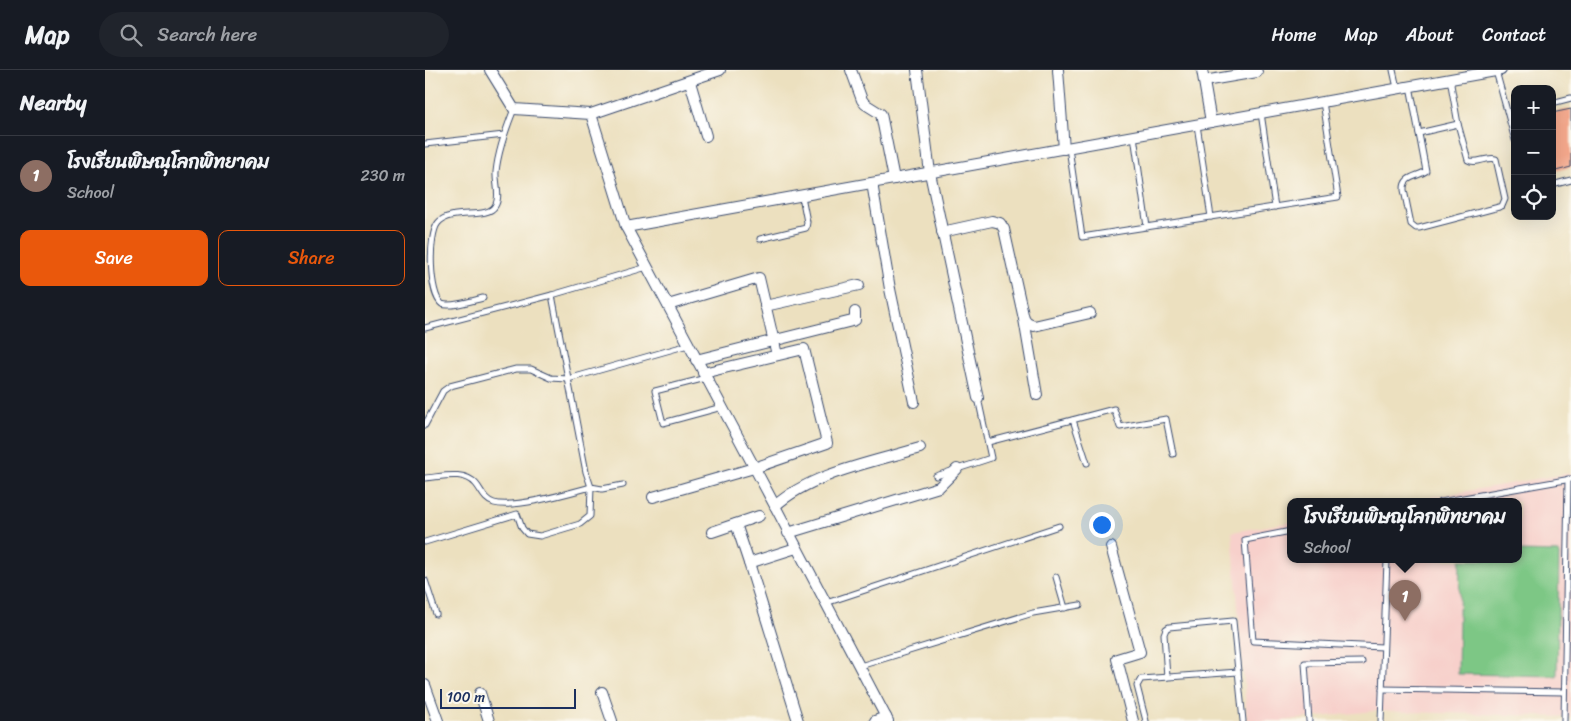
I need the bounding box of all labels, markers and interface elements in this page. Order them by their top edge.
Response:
search box [99,12,449,57]
text: Map [25,14,69,56]
text: Search here [157,18,257,51]
text: Home [1272,19,1317,51]
text: Map [1345,19,1378,51]
text: About [1406,19,1454,51]
text: Contact [1482,19,1546,51]
icon: search [117,21,145,49]
text: Nearby [20,84,86,122]
map controls [1511,85,1556,220]
button: + [1511,85,1556,130]
button: − [1511,130,1556,175]
text: โรงเรียนพิษณุโลกพิทยาคม [67,145,269,178]
text: 1 [33,161,39,190]
text: 230 m [360,161,405,190]
button: locate [1511,175,1556,220]
text: School [67,178,114,207]
button: Save [20,230,208,286]
button: Share [218,230,405,286]
popup [1287,498,1522,563]
text: โรงเรียนพิษณุโลกพิทยาคม [1303,500,1506,533]
your location [1089,512,1115,538]
text: School [1303,533,1351,562]
pin: 1 [1389,580,1421,621]
text: 100 m [447,685,485,710]
scale bar [440,686,576,709]

